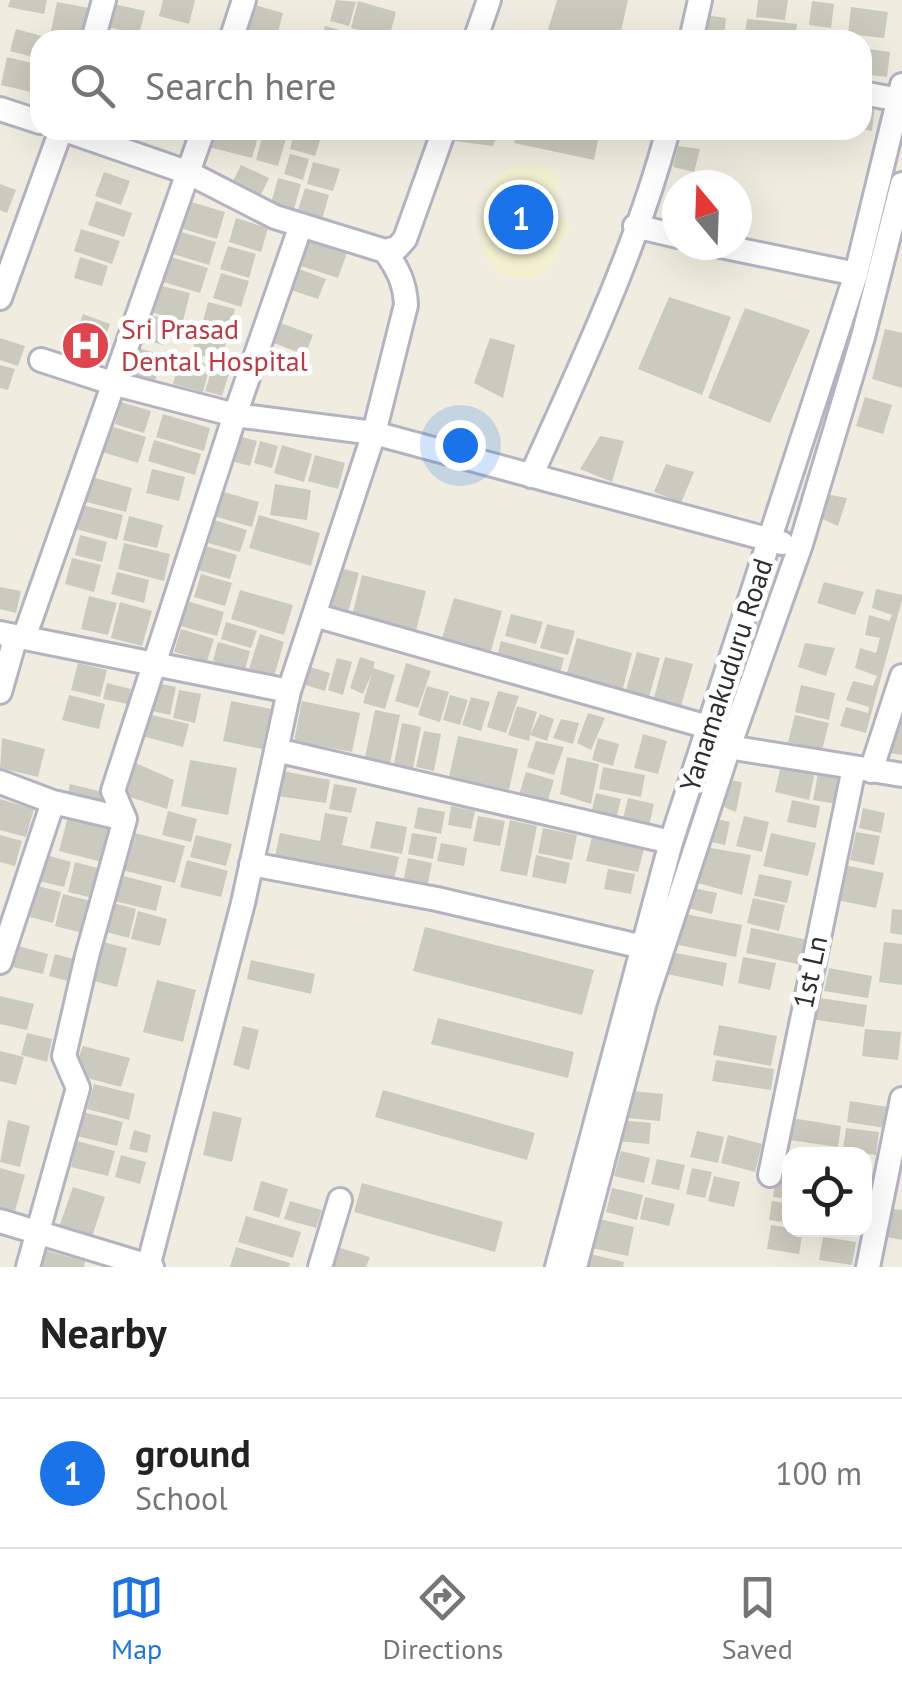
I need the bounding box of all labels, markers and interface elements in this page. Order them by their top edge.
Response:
search box [30,30,872,140]
icon: search [65,58,120,113]
text: Search here [145,61,337,110]
north arrow [662,170,752,260]
pin: 1 [488,180,554,254]
place label: Sri Prasad Dental Hospital [121,310,308,379]
hospital icon: Sri Prasad Dental Hospital [60,319,112,371]
your location [435,420,486,471]
street label: Yanamakuduru Road [670,553,781,796]
street label: 1st Ln [784,932,835,1012]
map controls [782,1147,872,1237]
button: locate [782,1147,872,1237]
text: Nearby [40,1305,167,1360]
text: ground [135,1428,251,1477]
text: 1 [63,1452,82,1494]
text: 100 m [775,1452,862,1494]
text: School [135,1477,228,1519]
tab: Map [109,1570,164,1667]
tab: Directions [382,1570,503,1667]
tab: Saved [722,1570,793,1667]

